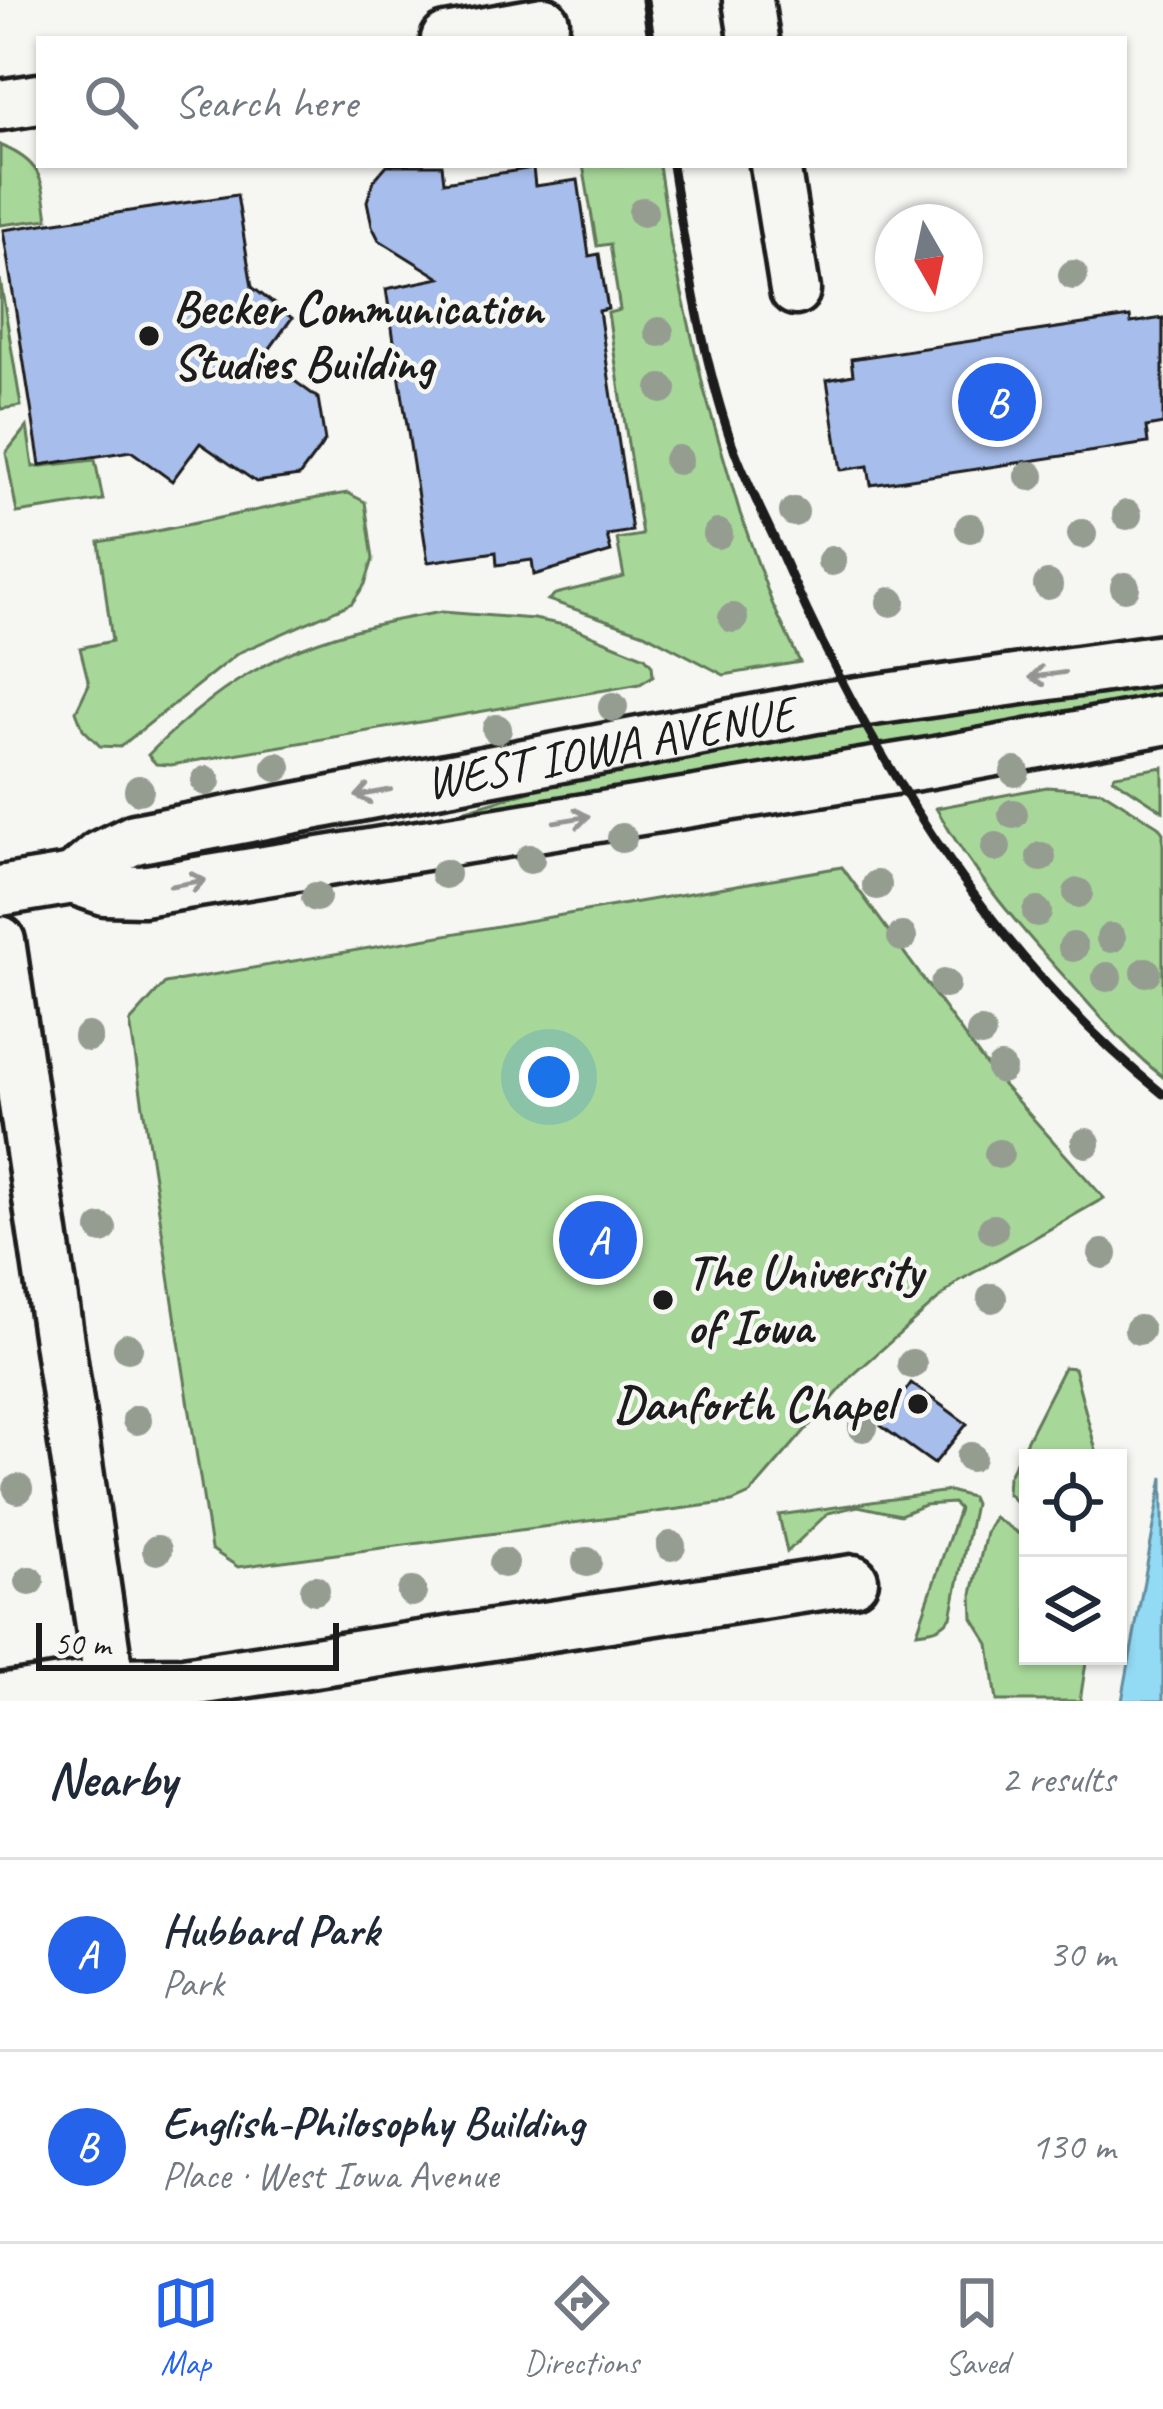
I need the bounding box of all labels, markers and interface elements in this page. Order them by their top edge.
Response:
search box [36,36,1127,168]
icon: search [78,69,144,135]
text: Search here [174,74,357,131]
north arrow [875,204,983,312]
place label: Becker Communication Studies Building [173,278,546,393]
marker: Becker Communication Studies Building [136,323,162,349]
pin: B [958,357,1036,447]
one-way arrow [1028,664,1067,687]
street label: WEST IOWA AVENUE [421,682,805,812]
one-way arrow [355,783,394,805]
one-way arrow [552,807,591,830]
one-way arrow [167,871,206,894]
your location [519,1047,579,1107]
pin: A [559,1195,637,1285]
place label: The University of Iowa [687,1242,927,1357]
marker: The University of Iowa [650,1287,676,1313]
place label: Danforth Chapel [614,1374,902,1434]
marker: Danforth Chapel [905,1391,931,1417]
map controls [1019,1449,1127,1665]
button: locate [1019,1449,1127,1557]
button: layers [1019,1557,1127,1665]
scale bar [36,1617,339,1670]
text: 50 m [54,1623,110,1665]
text: Nearby [48,1747,176,1811]
text: 2 results [1001,1755,1115,1804]
text: Hubbard Park [162,1902,379,1959]
text: A [77,1930,97,1979]
text: 30 m [1049,1930,1115,1979]
text: Park [162,1959,224,2008]
text: English-Philosophy Building [162,2094,584,2151]
text: B [77,2122,97,2171]
text: 130 m [1031,2122,1115,2171]
text: Place · West Iowa Avenue [162,2151,498,2200]
tab: Map [153,2270,219,2384]
tab: Directions [524,2270,639,2384]
tab: Saved [944,2270,1010,2384]

